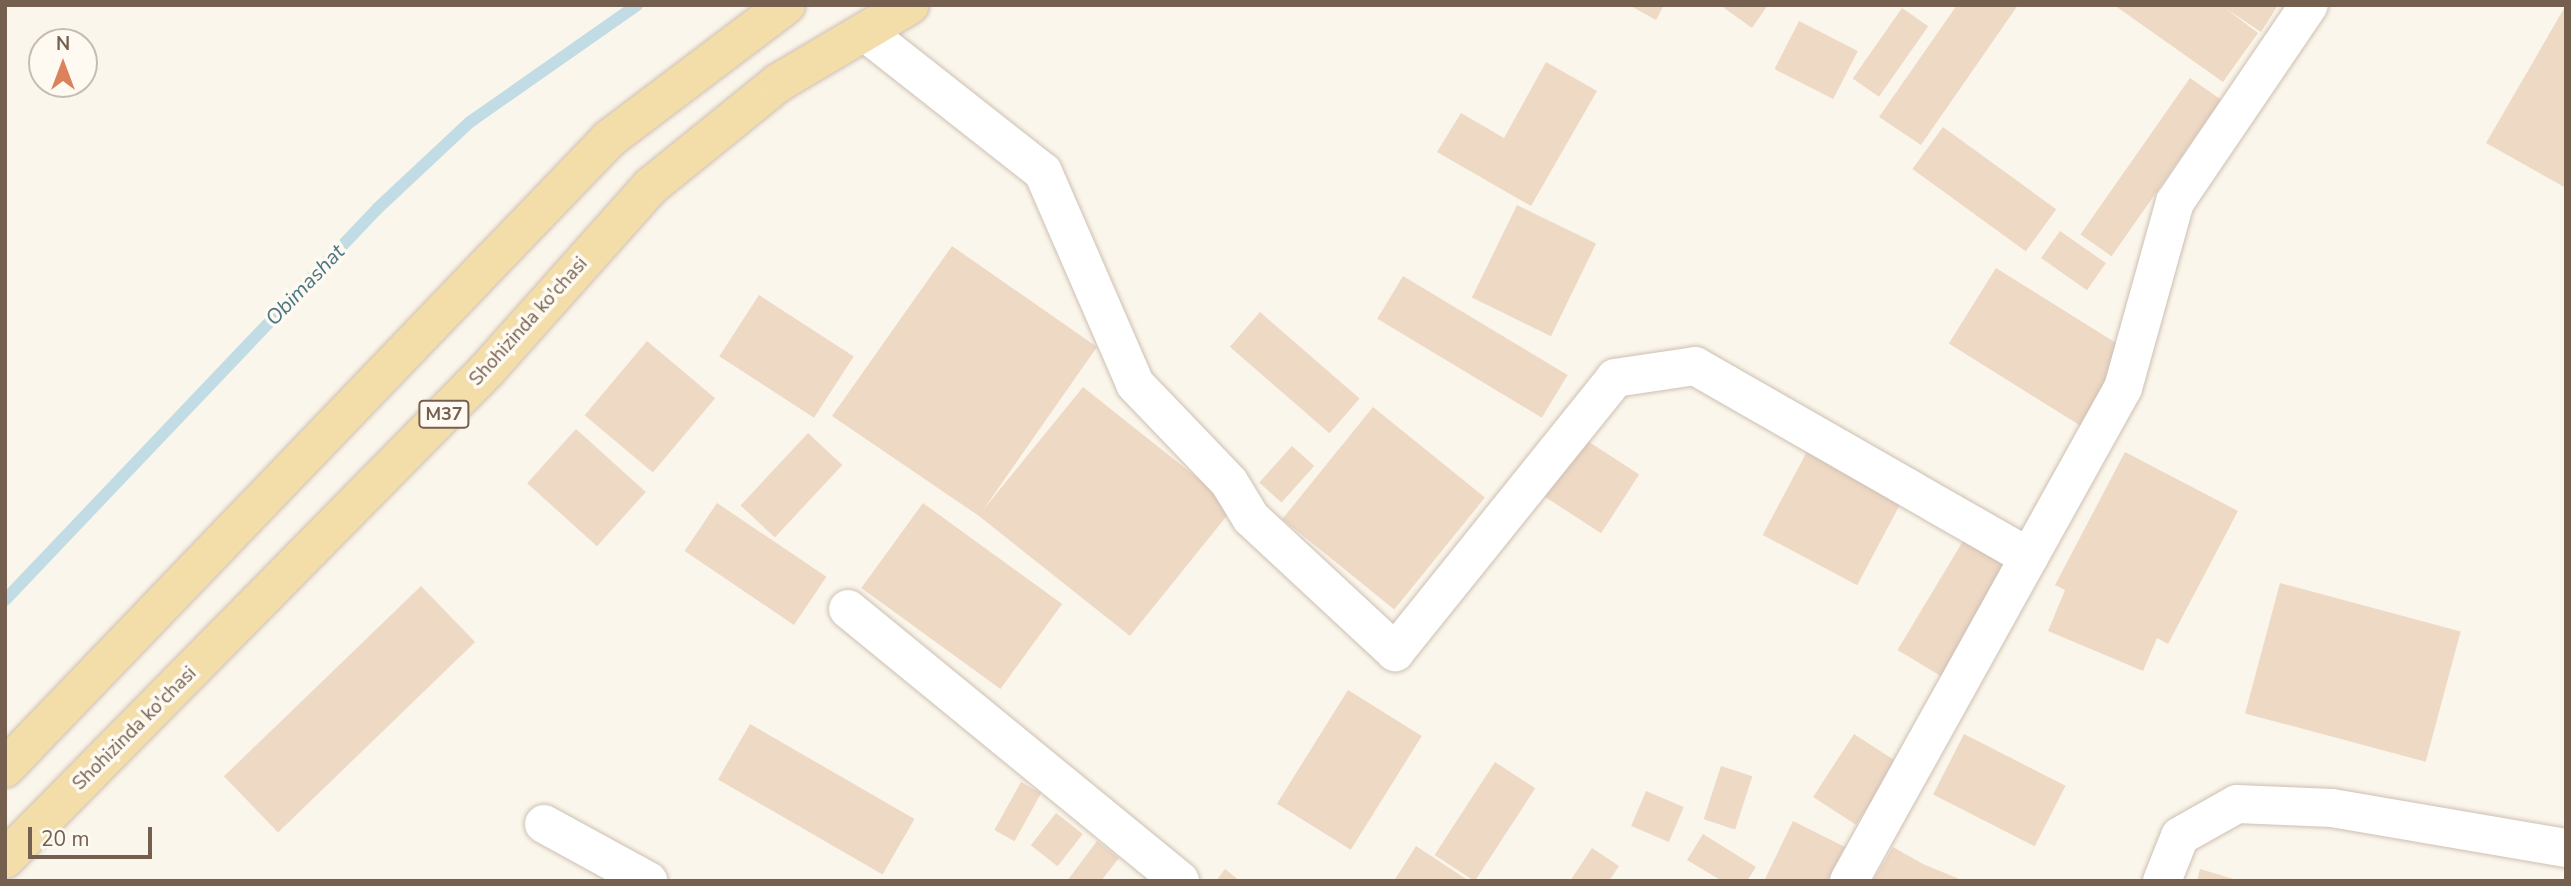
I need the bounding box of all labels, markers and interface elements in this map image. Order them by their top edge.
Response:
north arrow [28,28,98,98]
text: N [56,31,70,57]
water label: Obimashat [260,239,350,331]
street label: Shohizinda ko'chasi [465,253,593,391]
road number: M37 [418,400,470,428]
street label: Shohizinda ko'chasi [68,662,202,796]
scale bar [32,812,156,856]
text: 20 m [41,825,90,853]

